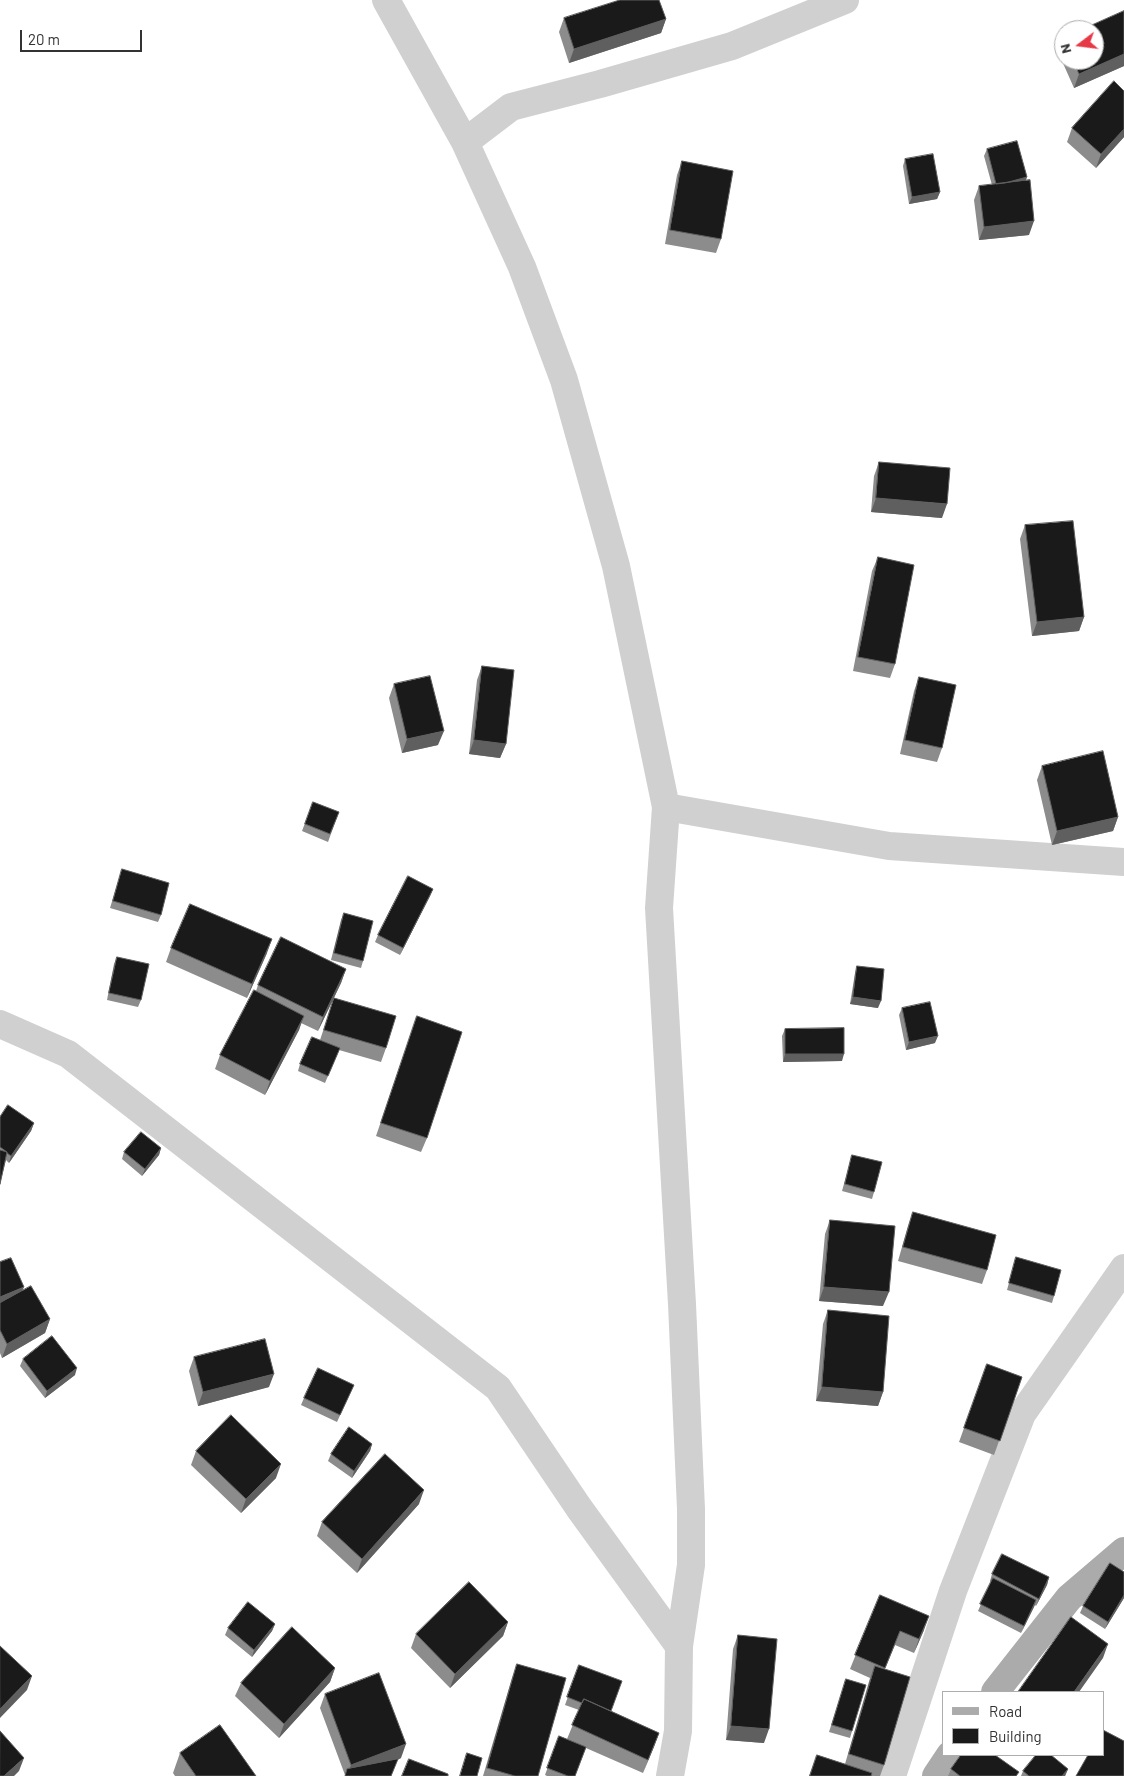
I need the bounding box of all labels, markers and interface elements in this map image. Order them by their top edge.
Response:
scale bar [22,20,145,52]
north arrow [1054,20,1104,70]
text: 20 m [28,30,60,48]
text: N [1056,42,1074,55]
legend [942,1691,1104,1756]
text: Road [989,1702,1022,1720]
text: Building [989,1727,1042,1745]

